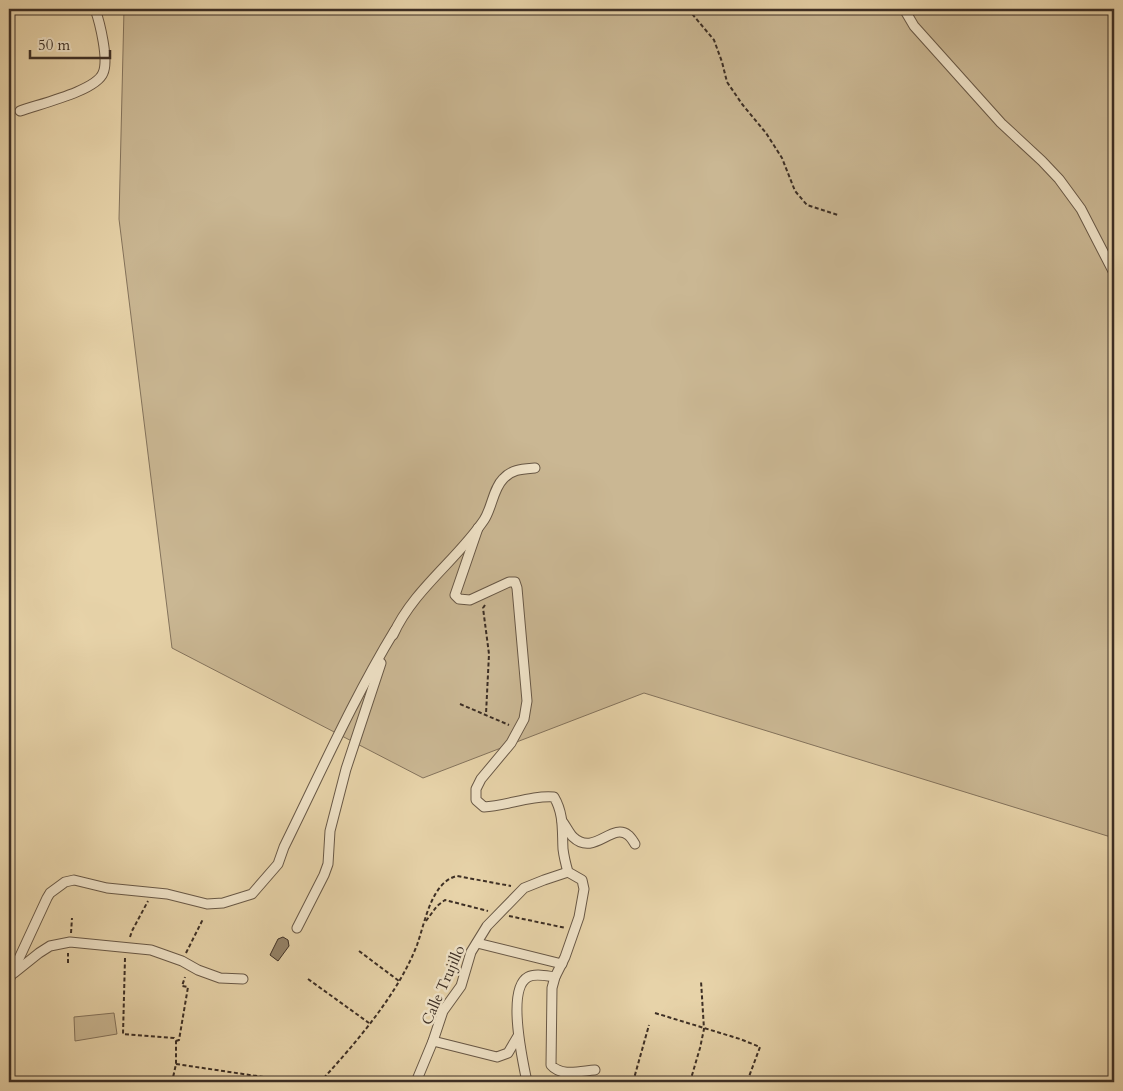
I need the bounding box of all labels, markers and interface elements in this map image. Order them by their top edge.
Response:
scale bar [30,28,110,60]
text: 50 m [38,35,70,55]
street label: Calle Trujillo [417,942,469,1028]

